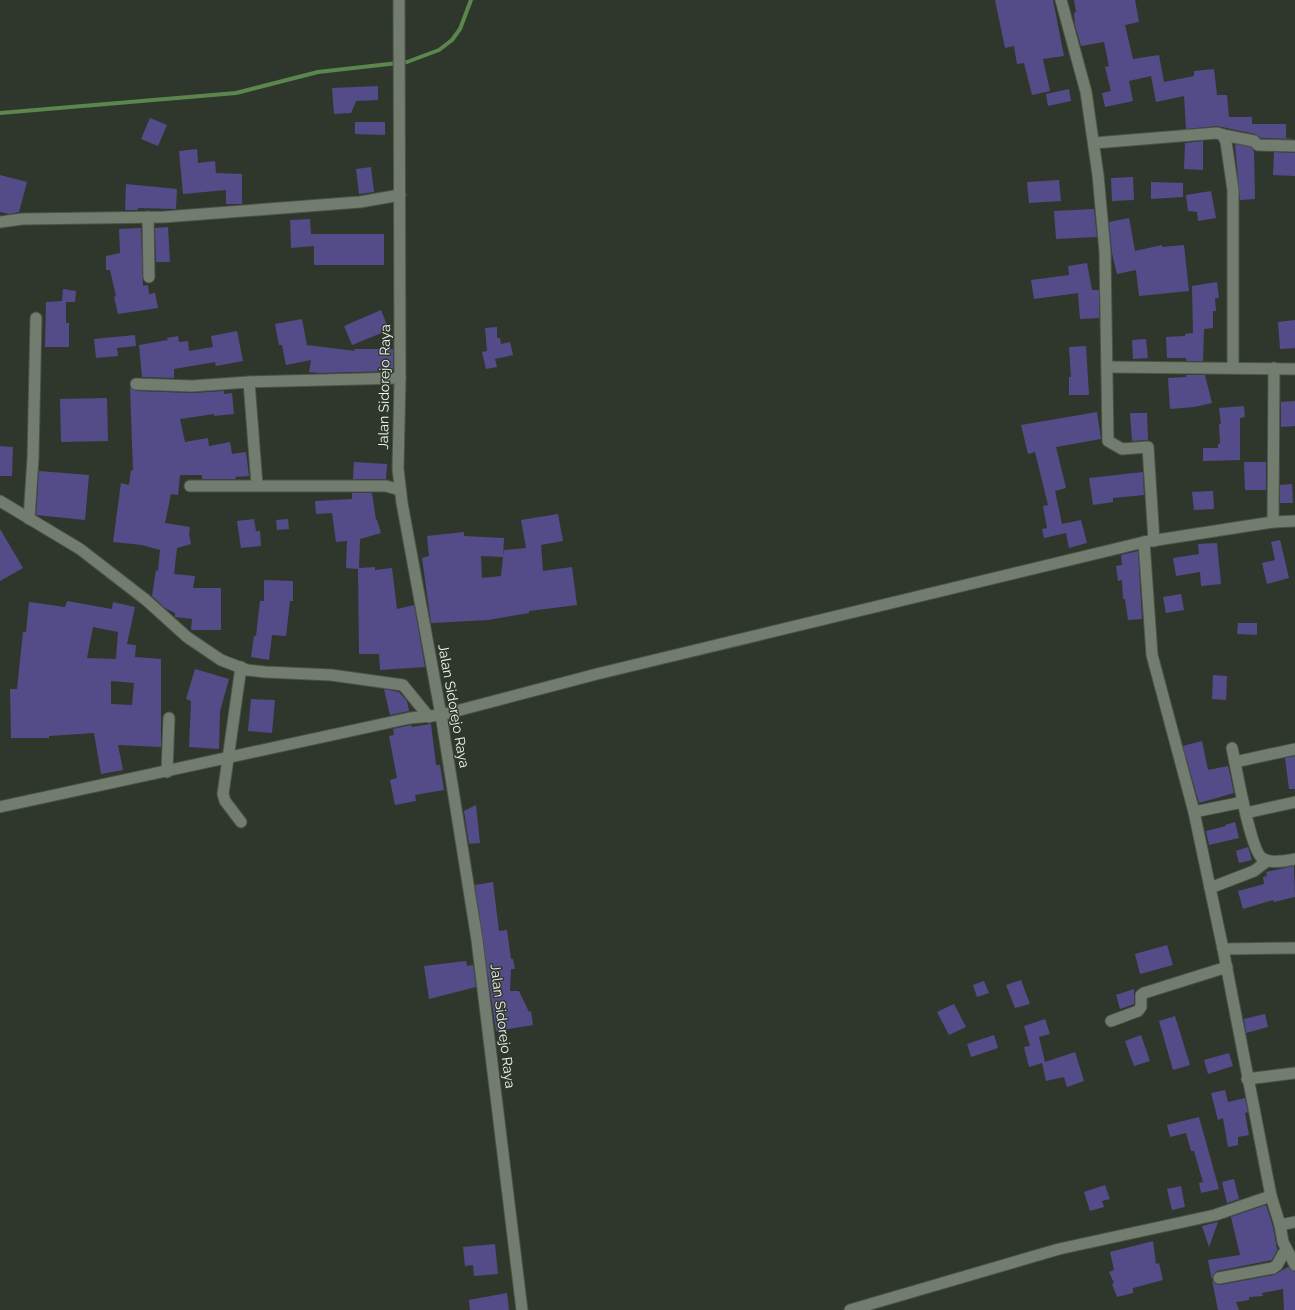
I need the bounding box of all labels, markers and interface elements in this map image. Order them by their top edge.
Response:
street label: Jalan Sidorejo Raya [375,324,393,450]
street label: Jalan Sidorejo Raya [435,643,473,769]
street label: Jalan Sidorejo Raya [487,963,519,1089]

